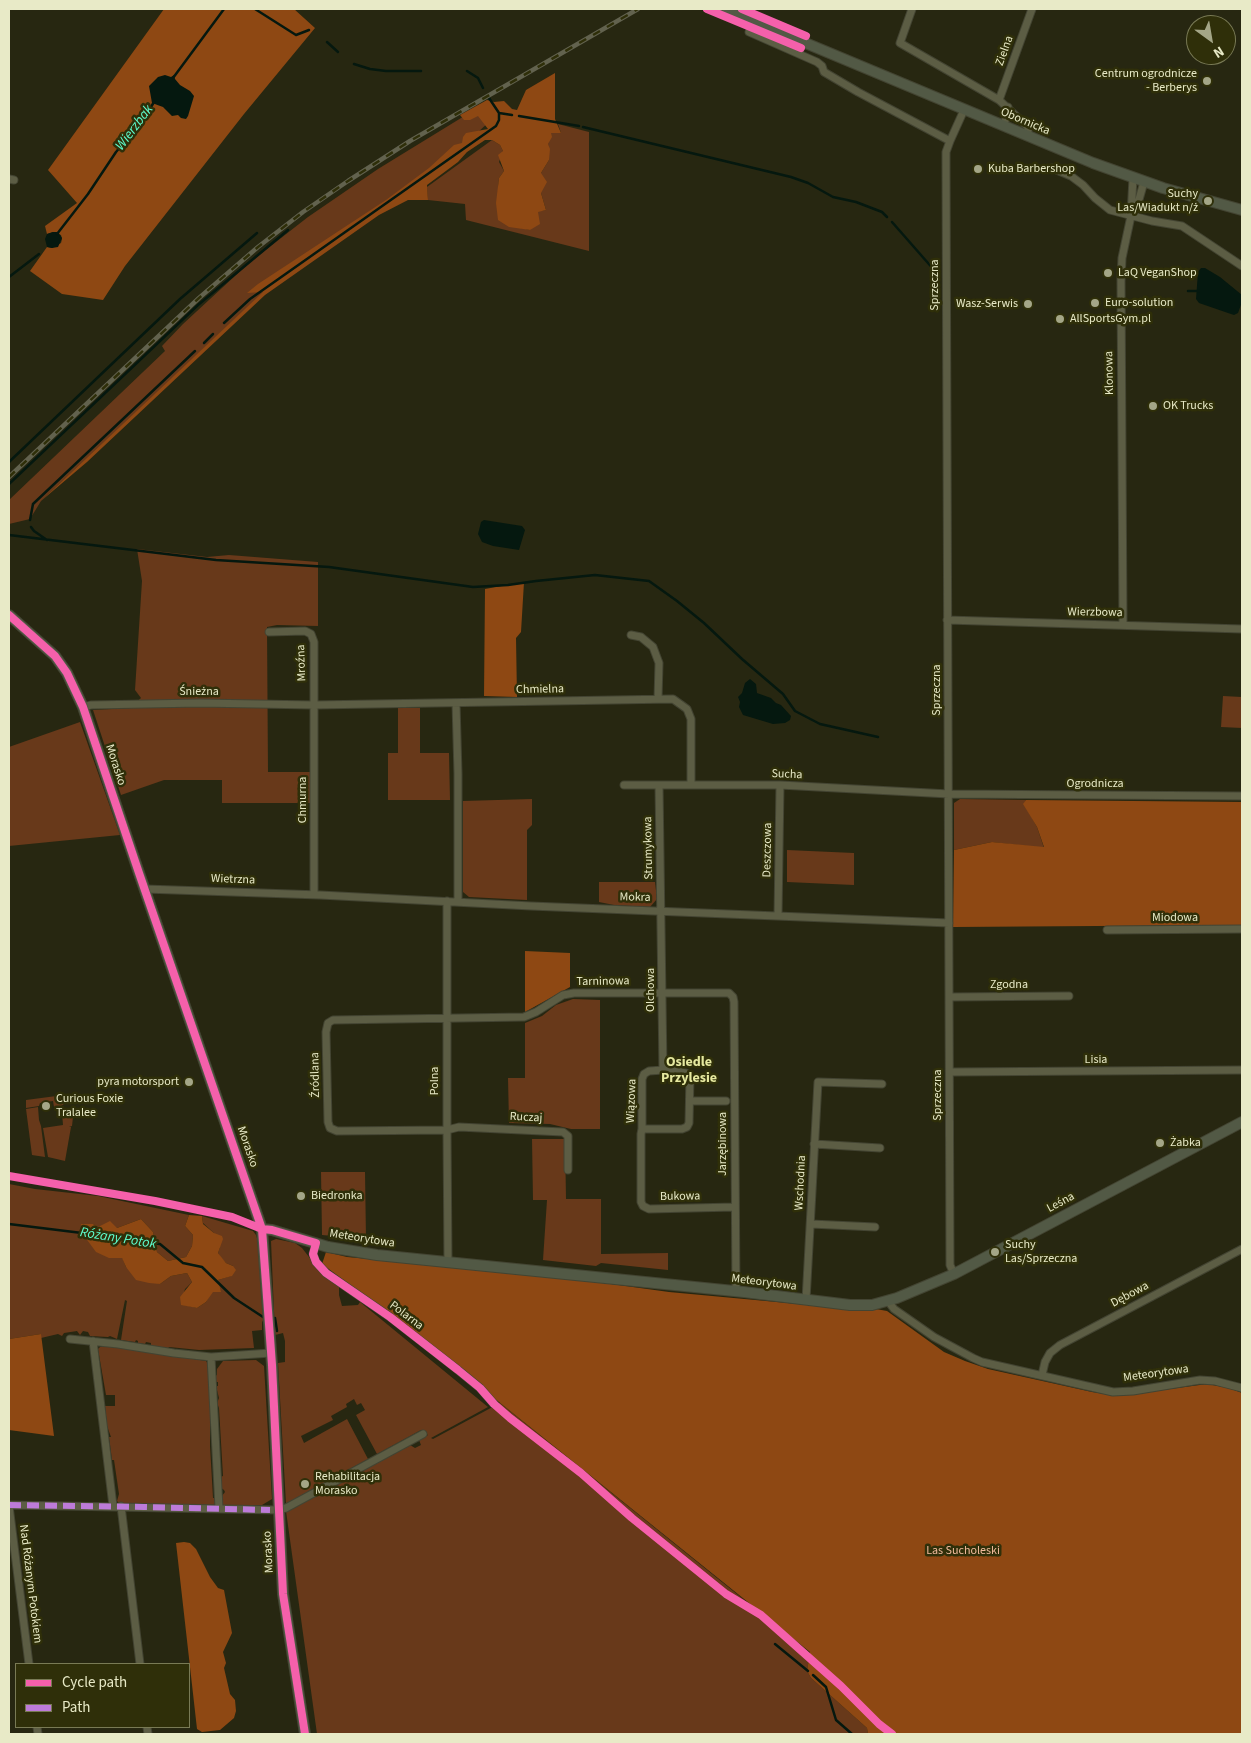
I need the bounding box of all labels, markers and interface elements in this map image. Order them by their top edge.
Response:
north arrow [1186,15,1236,65]
street label: Zielna [993,34,1017,68]
text: N [1209,41,1228,63]
place label: Centrum ogrodnicze - Berberys [1095,67,1197,95]
marker: Centrum ogrodnicze - Berberys [1201,75,1213,87]
water label: Wierzbak [112,102,158,154]
street label: Obornicka [998,105,1052,139]
place label: Kuba Barbershop [988,162,1075,176]
marker: Kuba Barbershop [972,163,984,175]
place label: Suchy Las/Wiadukt n/ż [1117,187,1198,215]
marker: Suchy Las/Wiadukt n/ż [1202,195,1214,207]
street label: Sprzeczna [928,259,942,311]
place label: LaQ VeganShop [1118,266,1197,280]
marker: LaQ VeganShop [1102,267,1114,279]
place label: Euro-solution [1105,296,1173,310]
place label: Wasz-Serwis [956,297,1018,311]
marker: Euro-solution [1089,297,1101,309]
marker: Wasz-Serwis [1022,298,1034,310]
place label: AllSportsGym.pl [1070,312,1151,326]
marker: AllSportsGym.pl [1054,313,1066,325]
street label: Klonowa [1102,351,1118,395]
place label: OK Trucks [1163,399,1213,413]
marker: OK Trucks [1147,400,1159,412]
street label: Wierzbowa [1067,605,1123,621]
street label: Mroźna [294,644,310,682]
street label: Sprzeczna [930,664,944,716]
street label: Chmielna [516,682,564,698]
street label: Śnieżna [179,685,219,699]
street label: Morasko [102,743,128,787]
street label: Sucha [771,767,803,783]
street label: Chmurna [296,777,310,823]
street label: Ogrodnicza [1066,777,1124,791]
street label: Strumykowa [641,816,657,880]
street label: Deszczowa [760,822,776,878]
street label: Wietrzna [211,872,255,888]
street label: Mokra [619,891,651,905]
street label: Miodowa [1152,911,1198,925]
street label: Olchowa [644,968,658,1012]
street label: Tarninowa [576,974,630,990]
street label: Zgodna [990,978,1028,992]
street label: Źródlana [308,1052,324,1098]
street label: Lisia [1085,1053,1107,1067]
district label: Osiedle Przylesie [661,1055,717,1088]
street label: Polna [428,1067,442,1095]
street label: Sprzeczna [931,1069,945,1121]
place label: pyra motorsport [97,1075,179,1089]
marker: pyra motorsport [183,1076,195,1088]
street label: Wiązowa [624,1079,640,1123]
place label: Curious Foxie Tralalee [56,1092,123,1120]
marker: Curious Foxie Tralalee [40,1100,52,1112]
street label: Ruczaj [509,1110,543,1126]
street label: Jarzębinowa [716,1112,730,1176]
street label: Morasko [233,1125,261,1169]
place label: Żabka [1170,1136,1201,1150]
marker: Żabka [1154,1137,1166,1149]
street label: Wschodnia [792,1155,810,1211]
place label: Biedronka [311,1189,363,1203]
street label: Bukowa [660,1189,700,1205]
marker: Biedronka [295,1190,307,1202]
street label: Leśna [1045,1190,1077,1216]
water label: Różany Potok [79,1225,157,1253]
street label: Meteorytowa [328,1227,396,1251]
place label: Suchy Las/Sprzeczna [1005,1238,1077,1266]
marker: Suchy Las/Sprzeczna [989,1246,1001,1258]
street label: Meteorytowa [730,1272,798,1294]
street label: Dębowa [1109,1279,1151,1311]
street label: Polarna [386,1299,426,1333]
street label: Meteorytowa [1122,1362,1190,1386]
place label: Rehabilitacja Morasko [315,1470,380,1498]
marker: Rehabilitacja Morasko [299,1478,311,1490]
street label: Nad Różanym Potokiem [16,1524,44,1644]
street label: Morasko [261,1530,277,1574]
park label: Las Sucholeski [926,1544,1000,1558]
legend [15,1663,190,1728]
text: Cycle path [62,1672,127,1693]
text: Path [62,1697,90,1718]

